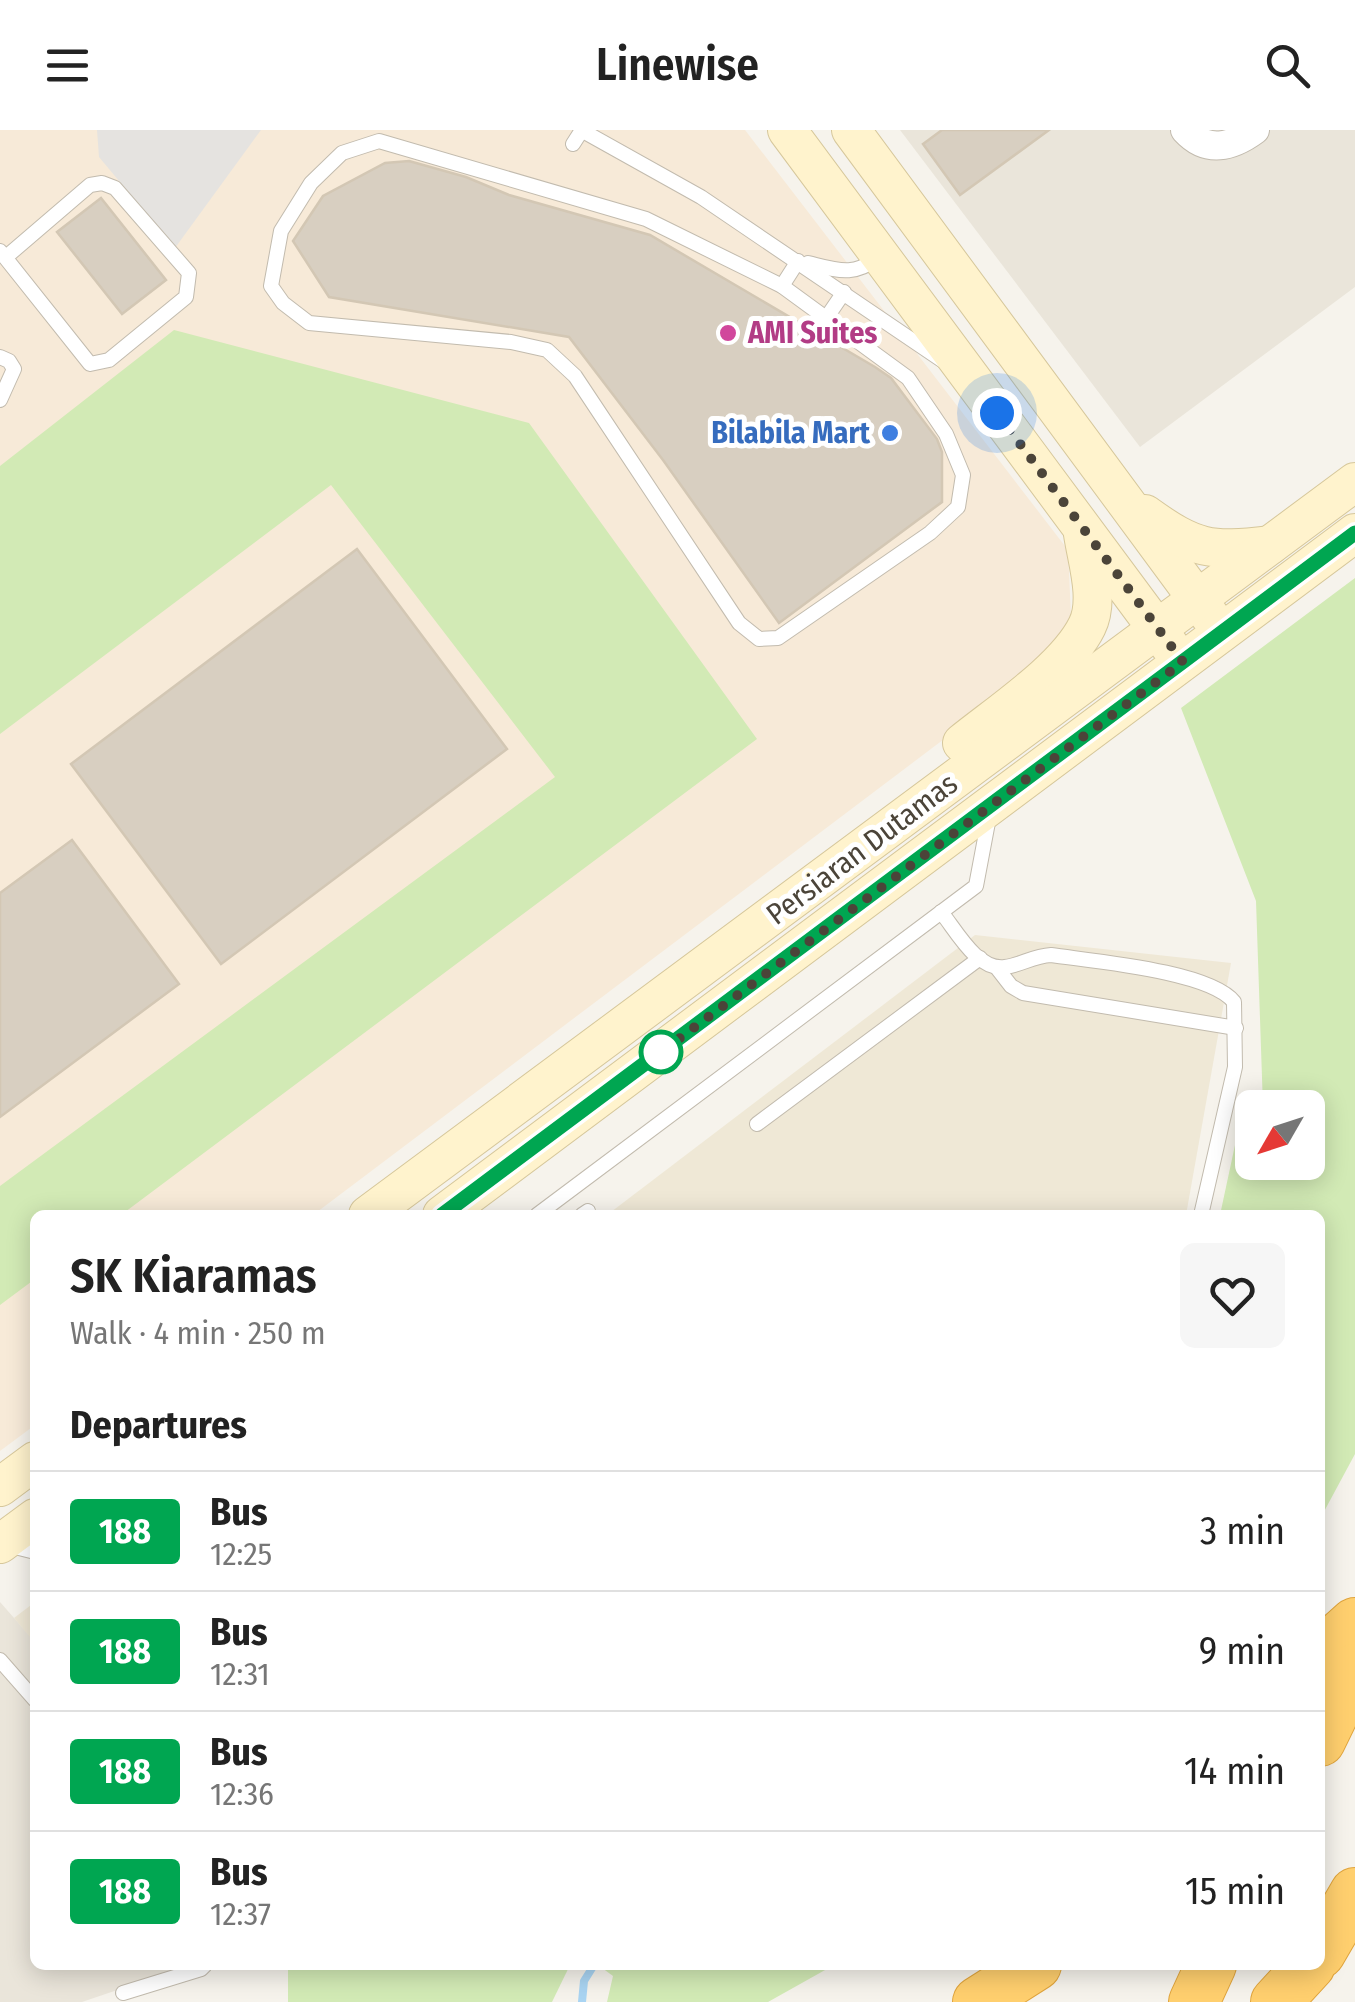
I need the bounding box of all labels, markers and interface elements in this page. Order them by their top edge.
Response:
icon: menu [40,38,95,93]
text: Linewise [596,38,759,92]
icon: search [1260,38,1315,93]
place label: AMI Suites [747,315,877,351]
marker: AMI Suites [717,322,739,344]
your location [972,388,1022,438]
place label: Bilabila Mart [711,415,870,451]
marker: Bilabila Mart [879,422,901,444]
street label: Persiaran Dutamas [759,766,965,932]
unlabelled marker [640,1031,682,1073]
north arrow [1235,1090,1325,1180]
map controls [1235,1090,1325,1180]
button: heart [1180,1243,1285,1348]
text: SK Kiaramas [70,1247,317,1305]
text: Walk · 4 min · 250 m [70,1314,326,1352]
text: Departures [70,1402,247,1448]
text: Bus [210,1489,268,1535]
text: 3 min [1200,1508,1285,1554]
text: 188 [99,1510,151,1552]
text: 12:25 [210,1535,272,1573]
text: Bus [210,1609,268,1655]
text: 9 min [1199,1628,1285,1674]
text: 188 [99,1630,151,1672]
text: 12:31 [210,1655,270,1693]
text: Bus [210,1729,268,1775]
text: 14 min [1184,1748,1285,1794]
text: 188 [99,1750,151,1792]
text: 12:36 [210,1775,274,1813]
text: Bus [210,1849,268,1895]
text: 15 min [1185,1868,1285,1914]
text: 188 [99,1870,151,1912]
text: 12:37 [210,1895,271,1933]

